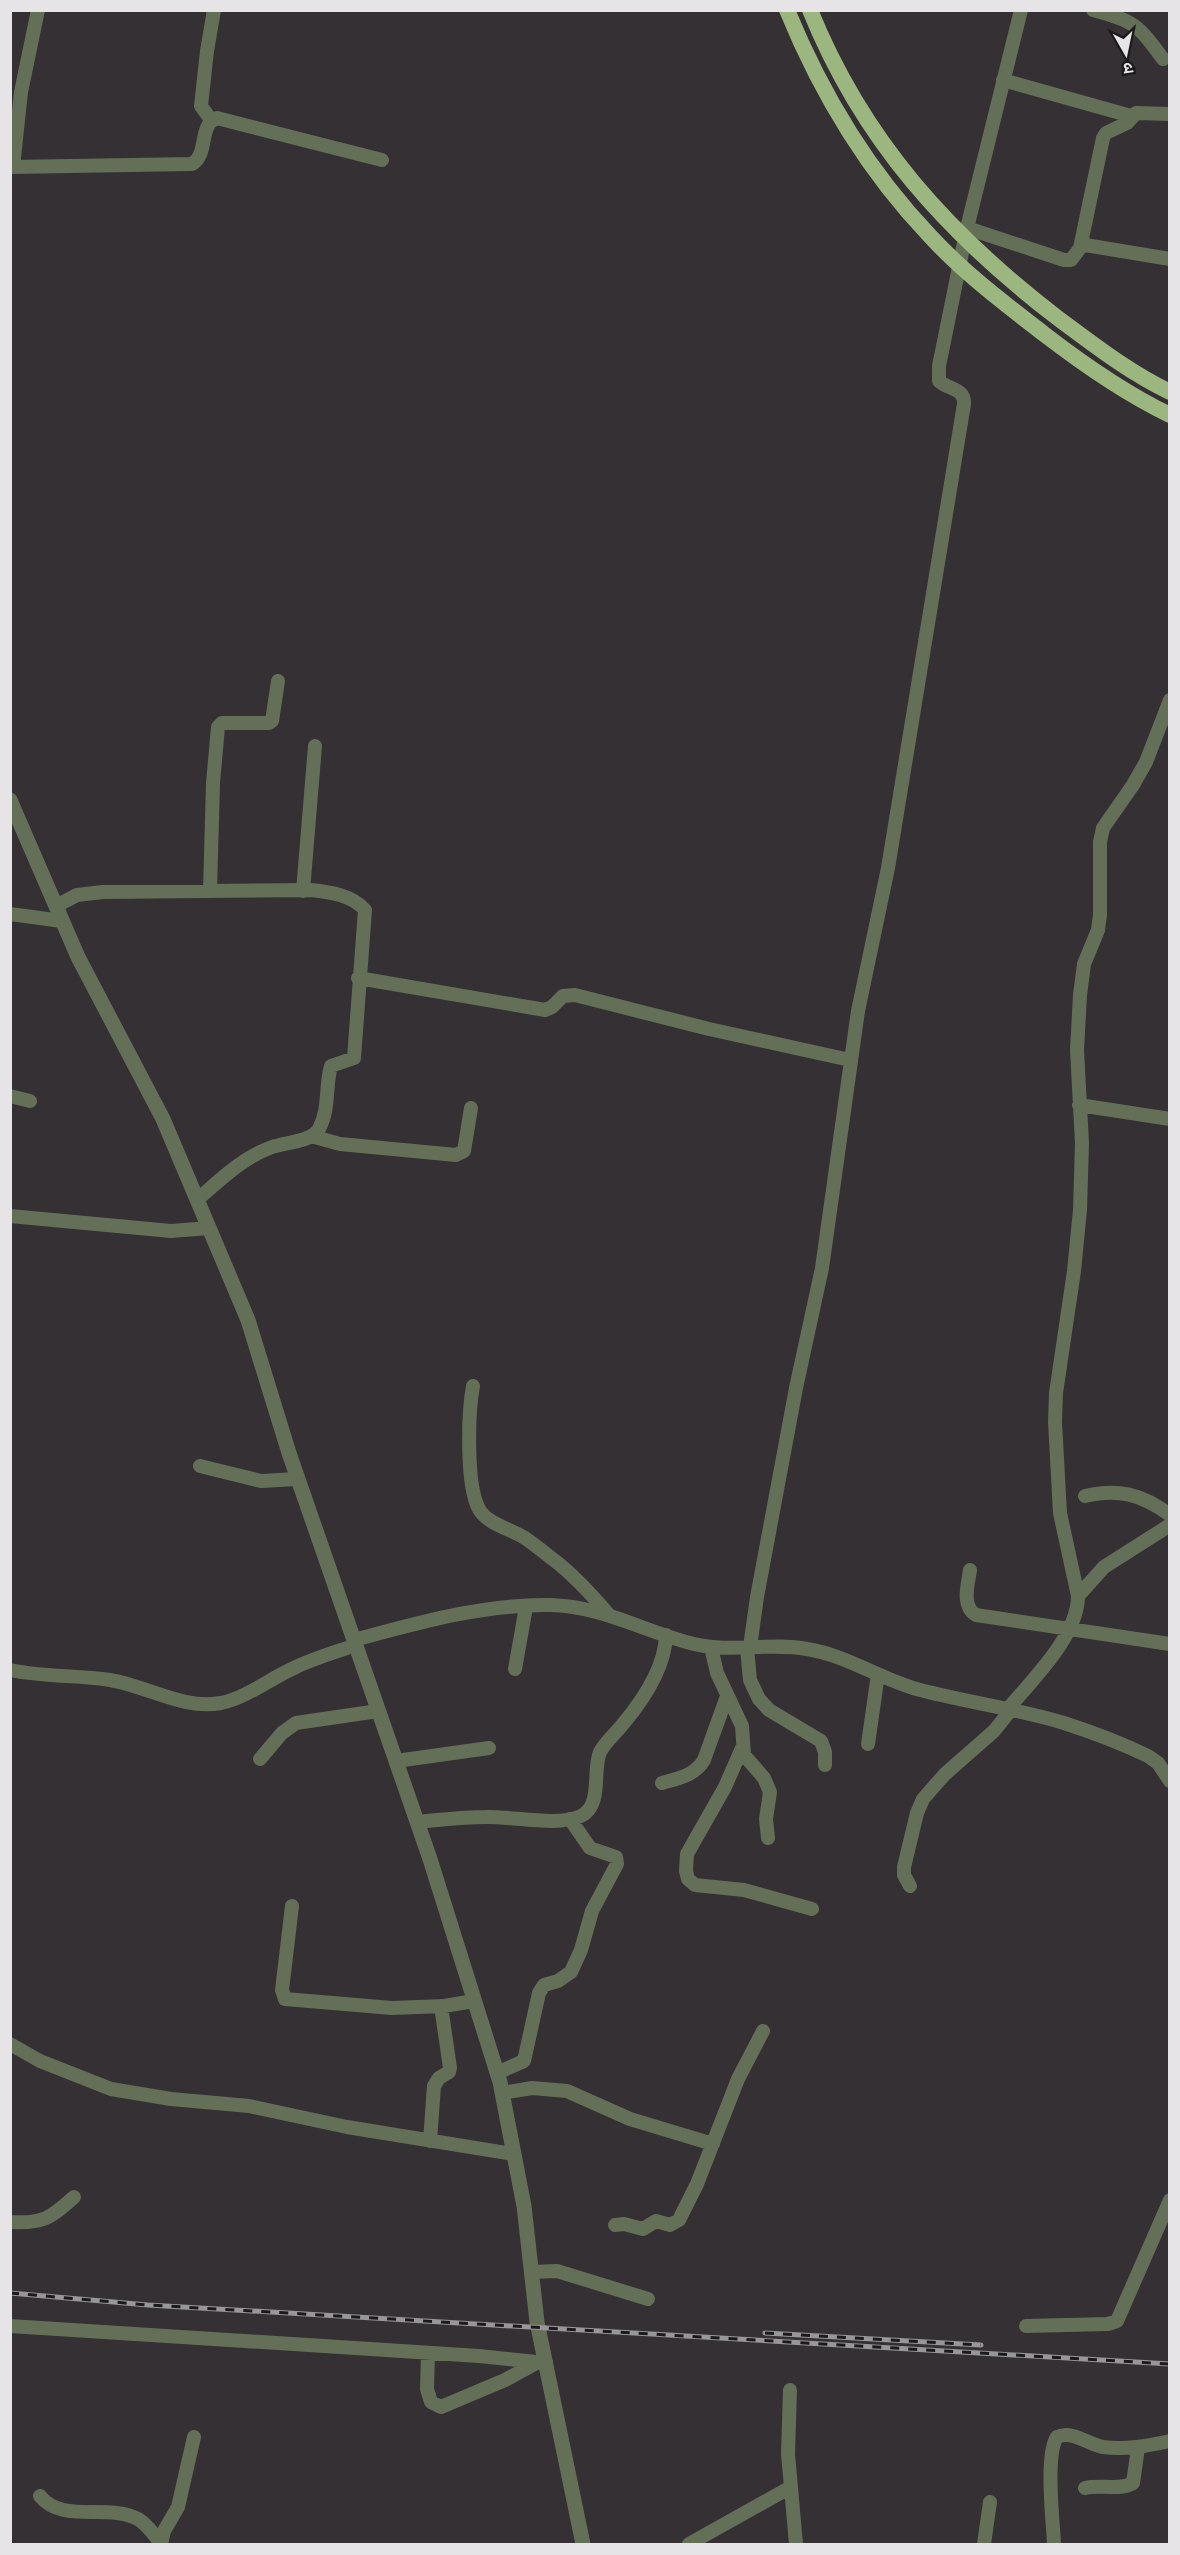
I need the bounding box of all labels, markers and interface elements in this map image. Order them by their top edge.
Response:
north arrow [1096,24,1156,84]
text: उ [1121,57,1135,81]

